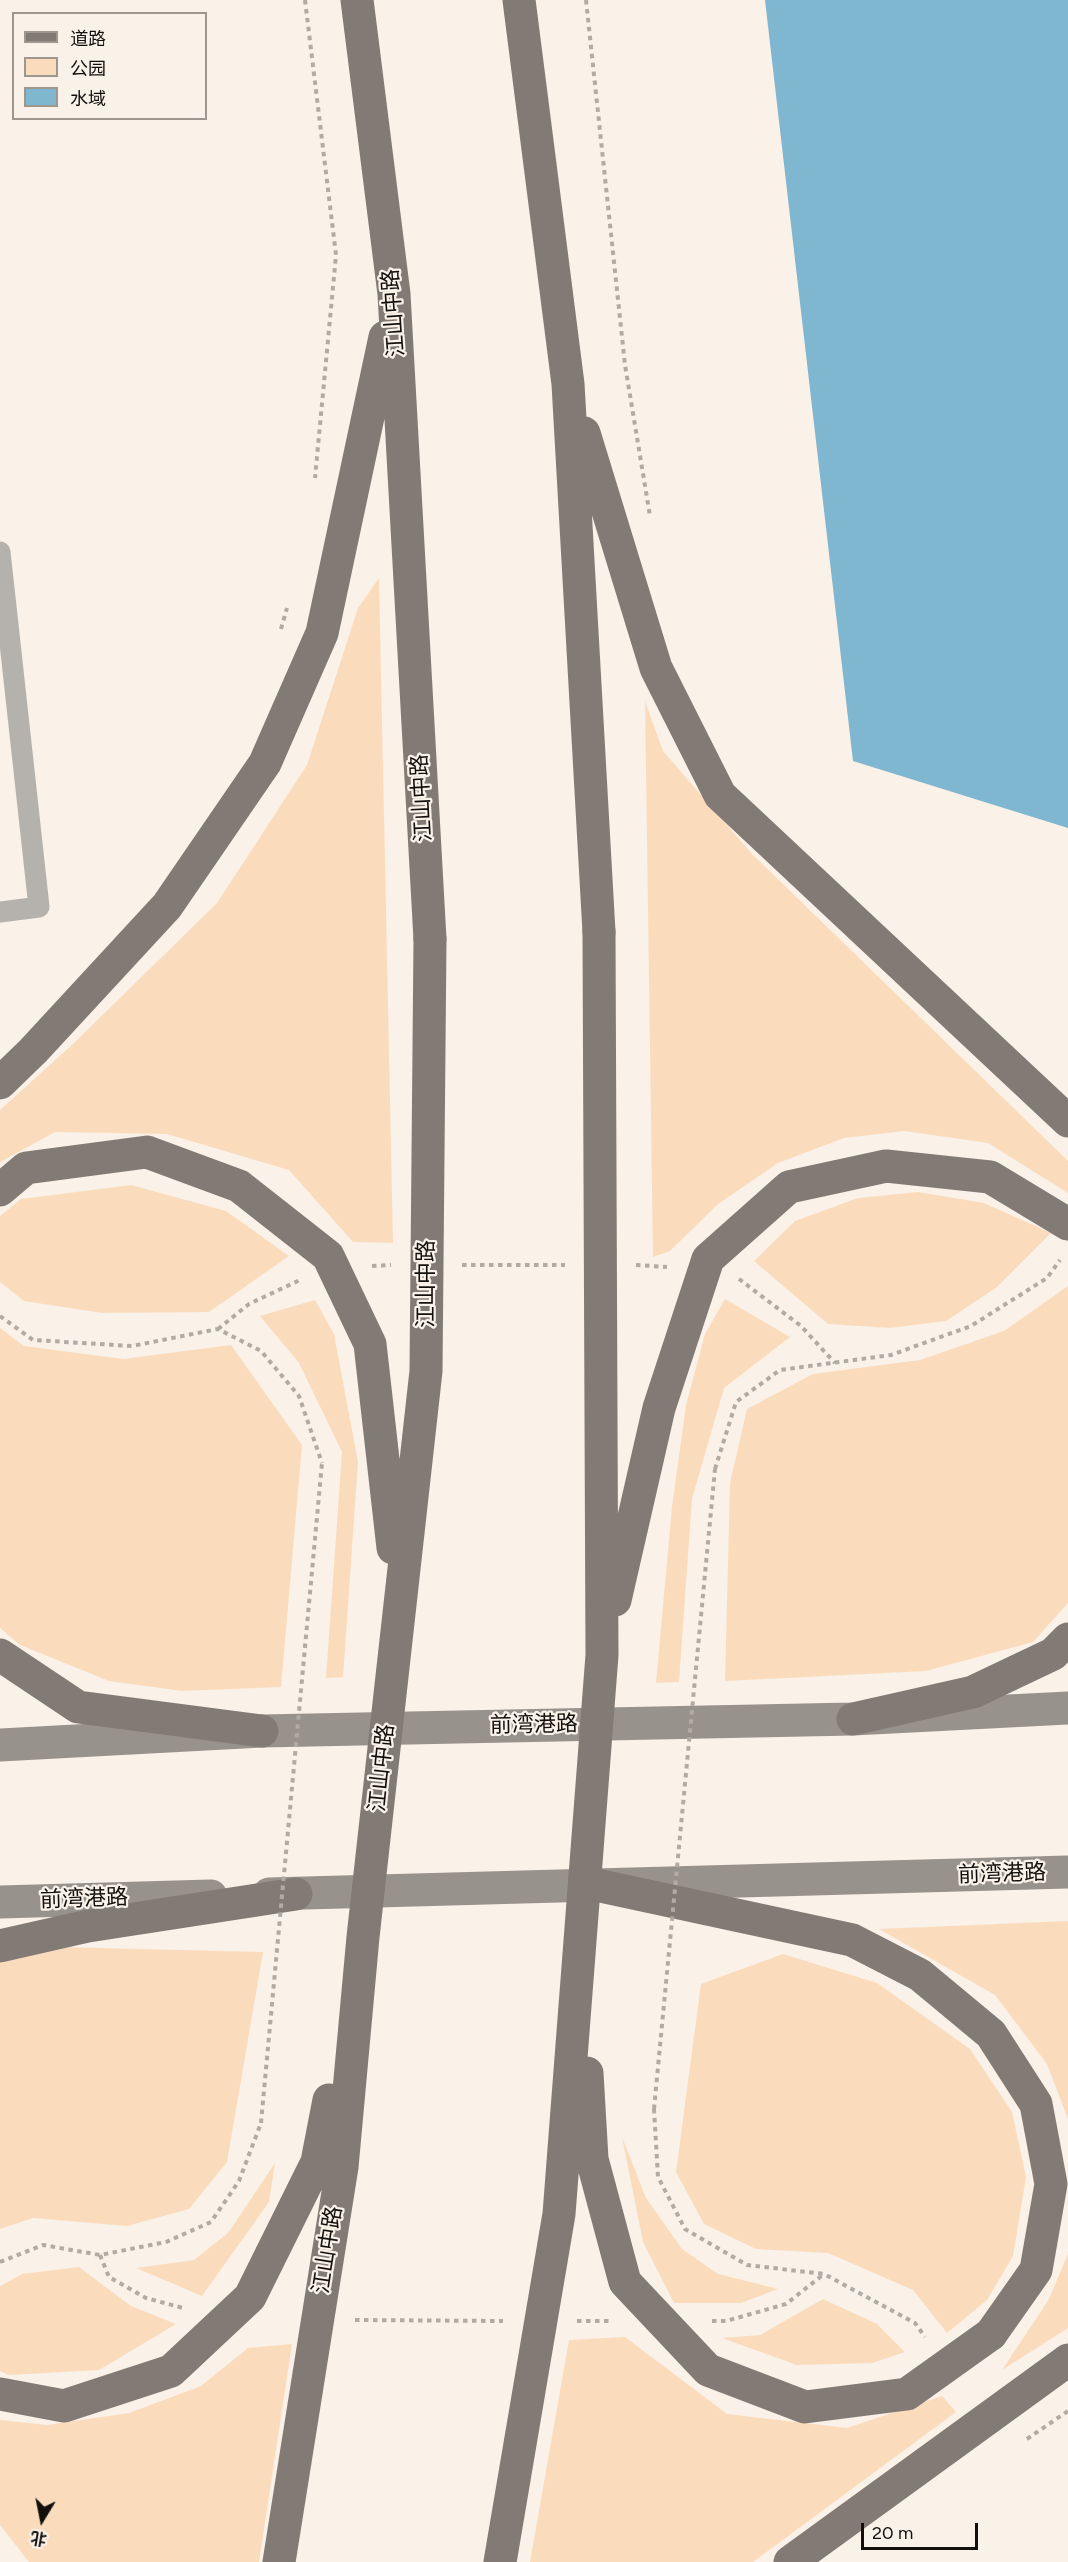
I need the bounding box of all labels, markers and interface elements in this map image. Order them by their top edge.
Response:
legend [12,12,207,120]
text: 道路 [70,28,106,50]
text: 公园 [70,58,106,80]
text: 水域 [70,88,106,110]
street label: 江山中路 [378,268,410,358]
street label: 江山中路 [407,753,437,843]
street label: 江山中路 [414,1240,440,1328]
street label: 前湾港路 [490,1711,578,1739]
street label: 江山中路 [364,1723,400,1813]
street label: 前湾港路 [958,1859,1046,1889]
street label: 前湾港路 [40,1884,128,1914]
street label: 江山中路 [308,2204,348,2296]
north arrow [12,2490,72,2550]
scale bar [864,2511,981,2549]
text: 20 m [872,2522,913,2544]
text: 北 [29,2527,48,2549]

